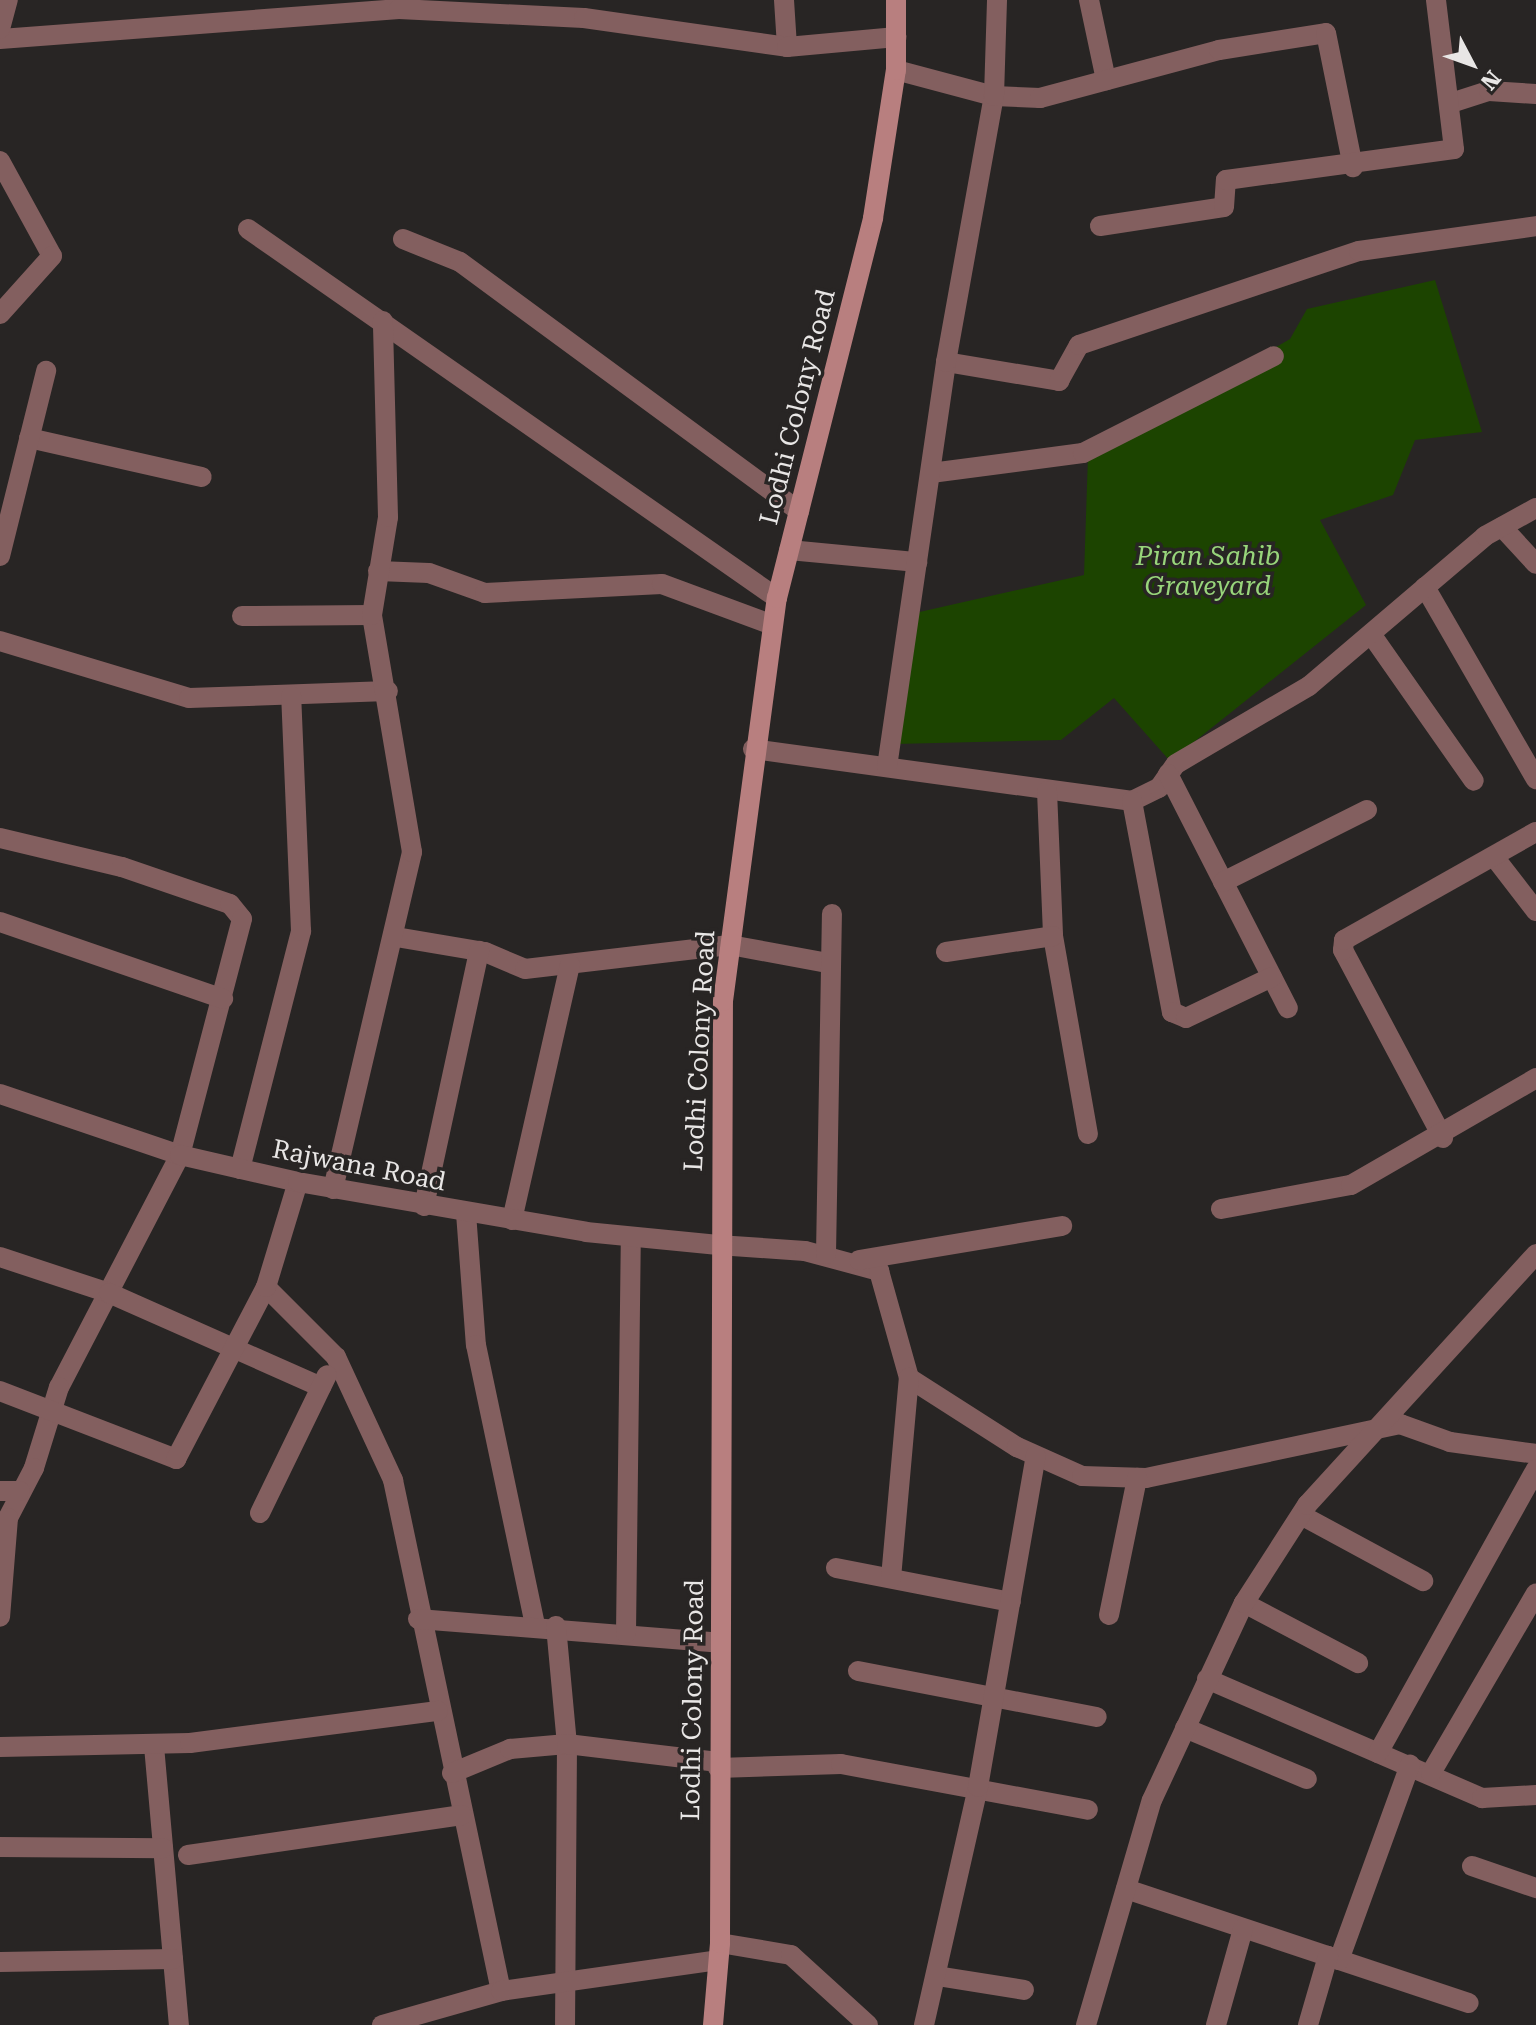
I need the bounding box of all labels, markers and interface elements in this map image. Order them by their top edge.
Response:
north arrow [1432,24,1512,104]
text: N [1476,65,1505,95]
street label: Lodhi Colony Road [754,286,842,528]
park label: Piran Sahib Graveyard [1136,541,1280,602]
street label: Lodhi Colony Road [678,930,722,1172]
street label: Rajwana Road [270,1134,448,1198]
street label: Lodhi Colony Road [675,1579,711,1821]

